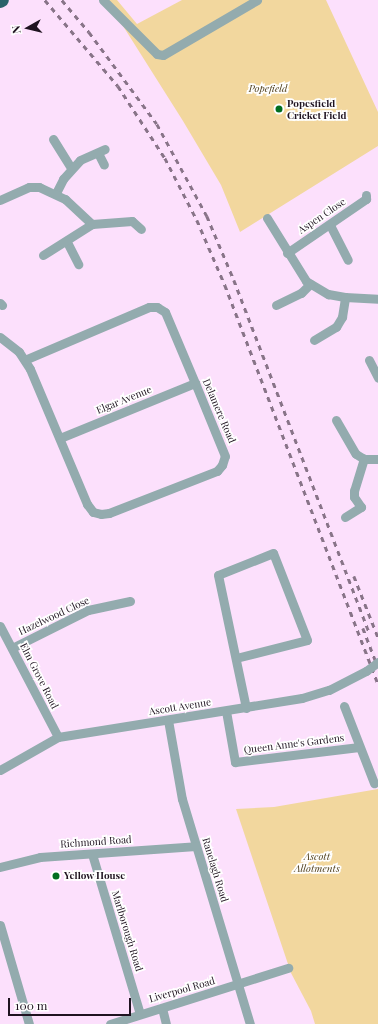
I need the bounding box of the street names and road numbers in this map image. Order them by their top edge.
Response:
street label: Aspen Close [296,196,348,236]
street label: Delamere Road [200,377,238,445]
street label: Elgar Avenue [94,383,154,417]
street label: Hazelwood Close [17,594,91,638]
street label: Elm Grove Road [17,641,61,711]
street label: Ascott Avenue [148,696,212,718]
street label: Queen Anne's Gardens [243,732,345,756]
street label: Richmond Road [60,834,132,850]
street label: Ranelagh Road [200,836,230,904]
street label: Marlborough Road [109,889,145,973]
street label: Liverpool Road [148,975,216,1005]

